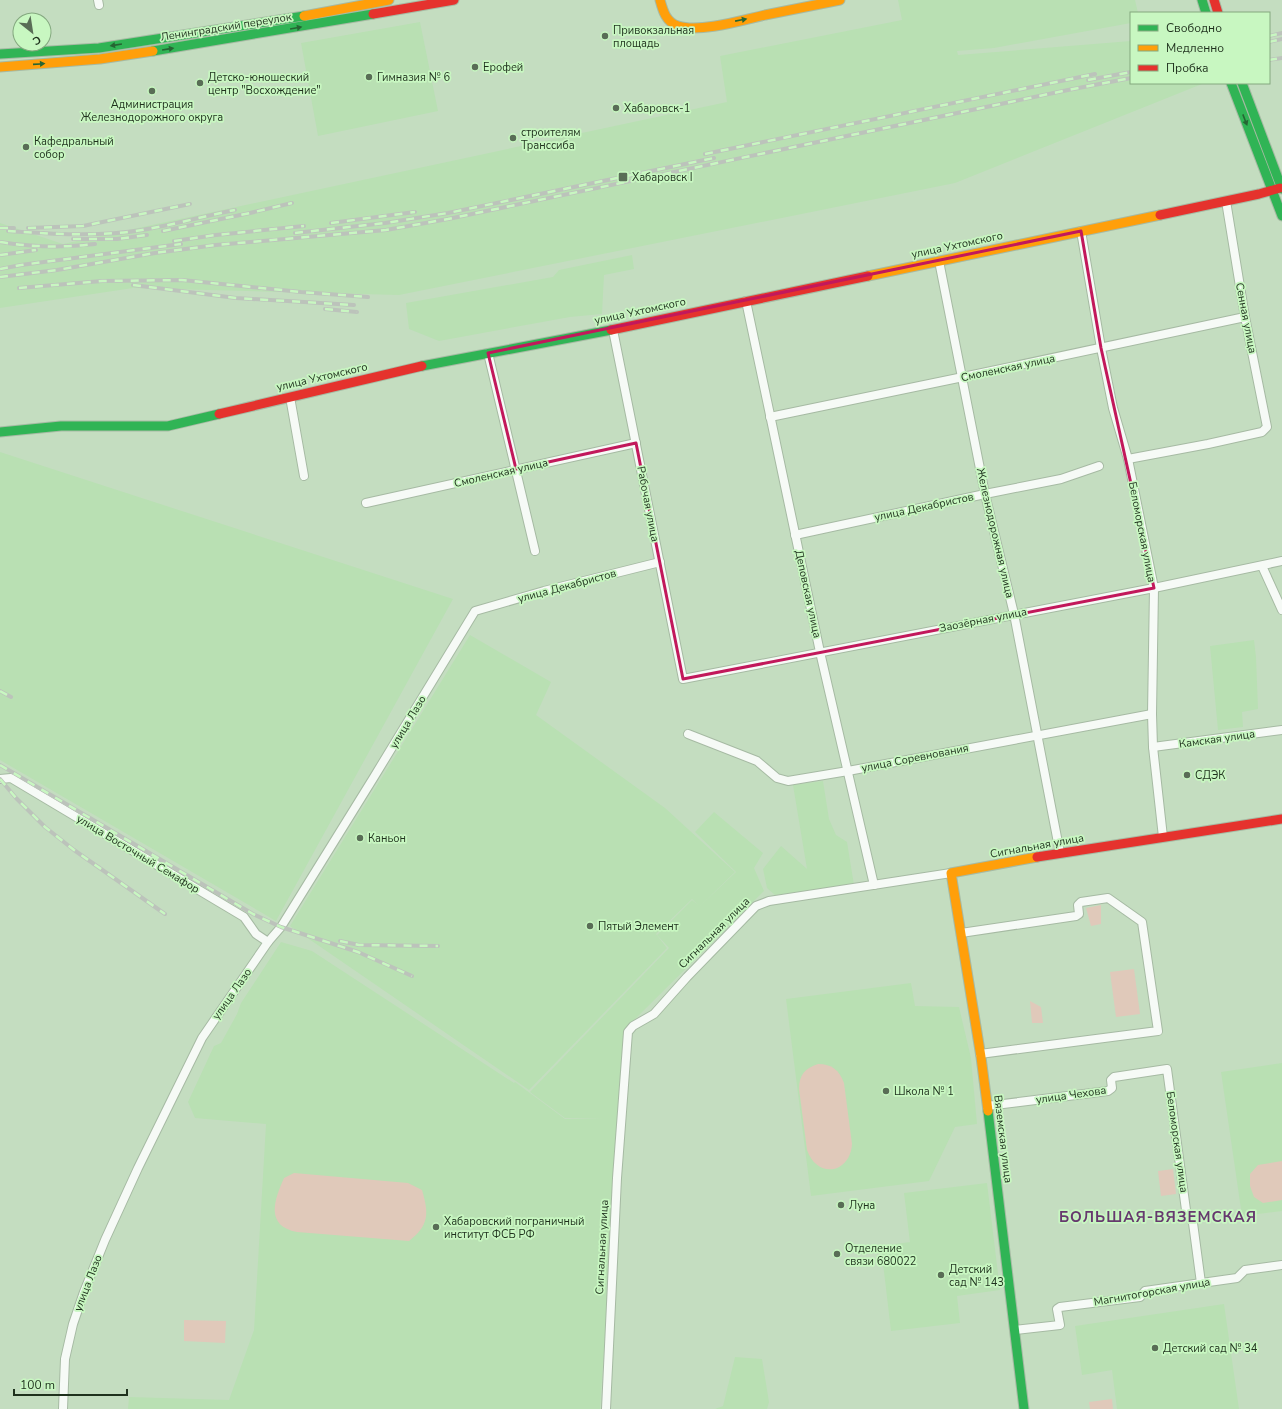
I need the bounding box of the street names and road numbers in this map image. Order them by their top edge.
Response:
street label: Ленинградский переулок [159,9,293,45]
street label: улица Ухтомского [910,228,1004,262]
street label: Сенная улица [1232,281,1260,355]
street label: улица Ухтомского [593,294,687,328]
street label: Смоленская улица [960,351,1057,385]
street label: улица Ухтомского [275,359,369,395]
street label: Смоленская улица [453,455,549,491]
street label: Рабочая улица [633,465,663,543]
street label: Железнодорожная улица [973,467,1017,599]
street label: Беломорская улица [1125,480,1159,584]
street label: улица Декабристов [873,489,975,525]
street label: Деповская улица [791,549,825,639]
street label: улица Декабристов [516,566,618,606]
street label: Заозёрная улица [938,604,1028,636]
street label: улица Лазо [386,693,430,751]
street label: Камская улица [1178,726,1256,752]
street label: улица Соревнования [860,740,970,776]
street label: улица Восточный Семафор [74,811,202,897]
street label: Сигнальная улица [989,830,1085,862]
street label: Сигнальная улица [675,894,753,972]
street label: улица Лазо [209,965,255,1023]
street label: улица Чехова [1035,1083,1107,1107]
street label: Беломорская улица [1162,1090,1192,1194]
street label: Вяземская улица [990,1094,1016,1184]
street label: Сигнальная улица [592,1199,612,1295]
street label: улица Лазо [70,1253,106,1313]
street label: Магнитогорская улица [1093,1274,1211,1310]

